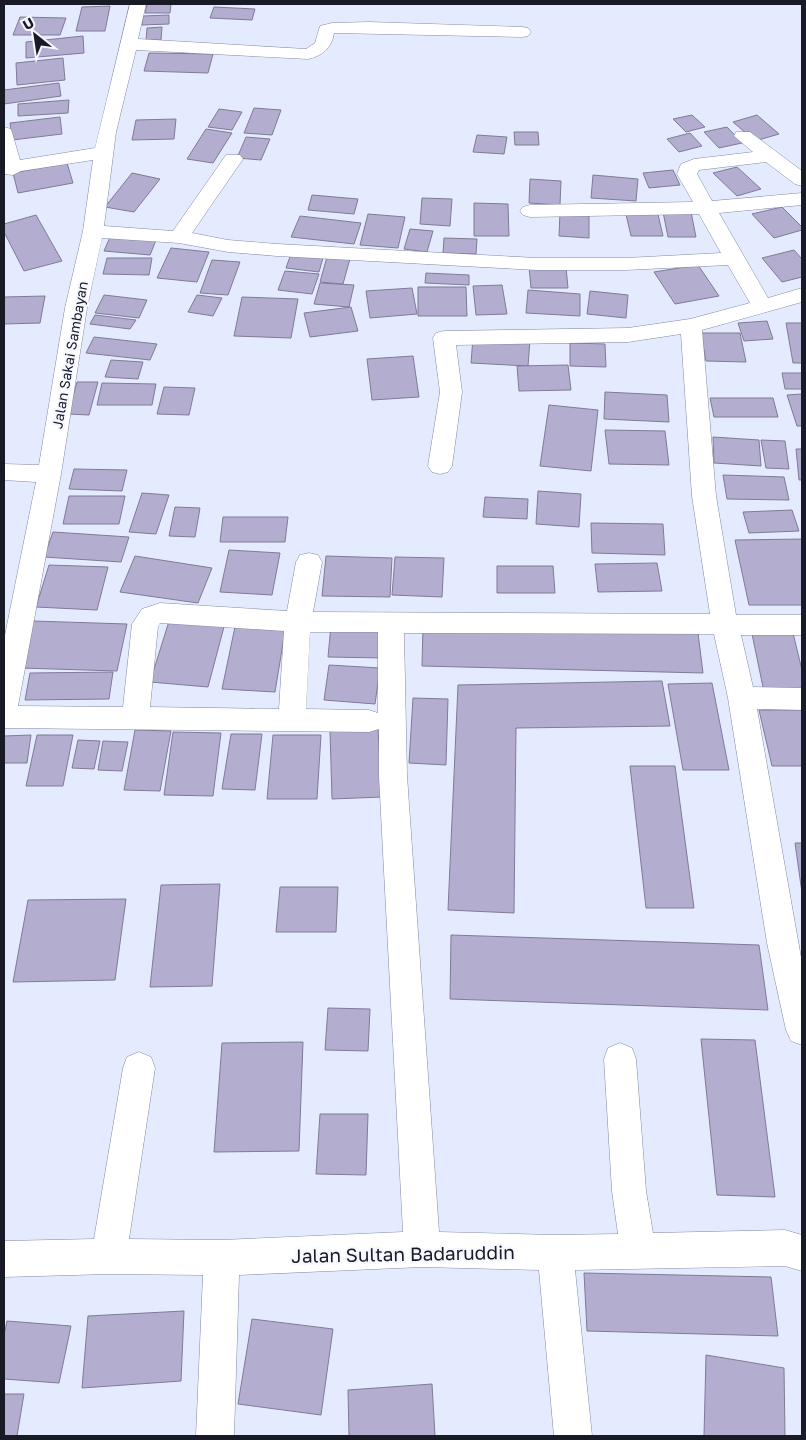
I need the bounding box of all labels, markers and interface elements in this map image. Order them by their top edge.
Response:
north arrow [10,10,60,60]
text: U [20,13,37,33]
street label: Jalan Sakai Sambayan [48,280,91,430]
street label: Jalan Sultan Badaruddin [291,1240,515,1267]

